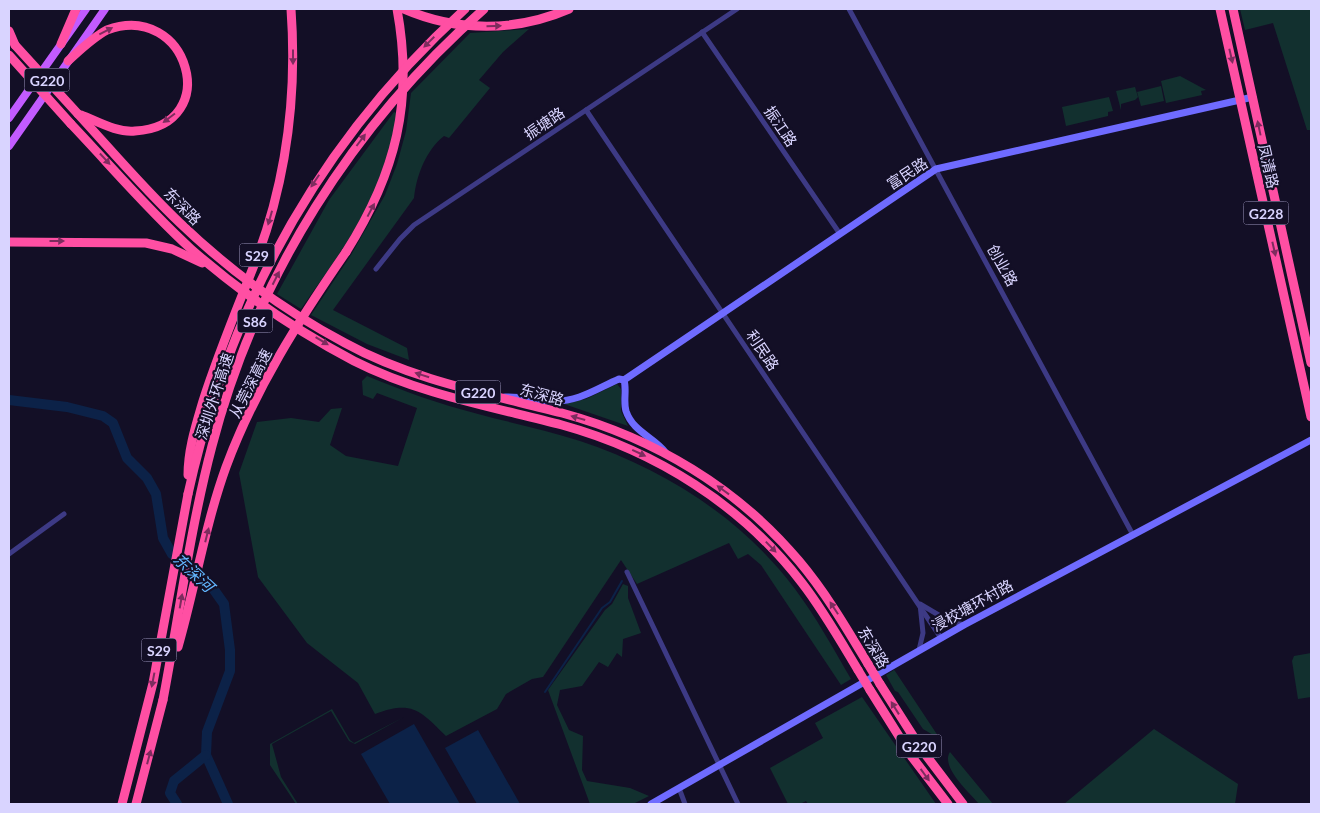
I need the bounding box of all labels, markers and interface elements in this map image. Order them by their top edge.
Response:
one-way arrow [486,22,502,30]
one-way arrow [99,27,113,35]
one-way arrow [423,36,435,48]
one-way arrow [1227,49,1235,64]
one-way arrow [289,50,297,66]
road number: G220 [24,68,70,92]
street label: 振江路 [761,102,801,150]
street label: 振塘路 [520,103,568,143]
one-way arrow [162,113,176,123]
one-way arrow [1255,120,1263,135]
one-way arrow [356,133,366,147]
street label: 凤清路 [1255,142,1283,190]
one-way arrow [99,153,111,165]
street label: 富民路 [883,153,931,193]
one-way arrow [311,175,320,188]
street label: 东深路 [161,184,205,228]
one-way arrow [367,202,375,217]
road number: G228 [1244,202,1288,224]
one-way arrow [266,210,274,225]
one-way arrow [50,237,66,245]
street label: 创业路 [984,241,1022,289]
one-way arrow [1270,242,1278,257]
road number: S29 [240,244,274,266]
one-way arrow [272,271,280,285]
road number: S86 [238,310,272,332]
street label: 利民路 [743,326,783,374]
one-way arrow [315,337,328,346]
street label: 从莞深高速 [225,345,275,421]
street label: 深圳外环高速 [192,350,236,442]
one-way arrow [414,371,429,378]
street label: 东深路 [518,379,566,409]
road number: G220 [456,381,500,404]
one-way arrow [571,414,586,422]
one-way arrow [632,449,646,457]
one-way arrow [716,485,730,495]
one-way arrow [203,527,211,542]
one-way arrow [765,540,777,552]
water label: 东深河 [170,549,220,597]
street label: 浸校塘环村路 [928,575,1016,635]
one-way arrow [177,592,185,608]
one-way arrow [829,601,838,614]
street label: 东深路 [855,623,893,671]
road number: S29 [142,638,176,662]
one-way arrow [149,672,157,688]
one-way arrow [890,701,899,714]
road number: G220 [896,734,942,758]
one-way arrow [145,750,153,765]
one-way arrow [920,768,930,782]

